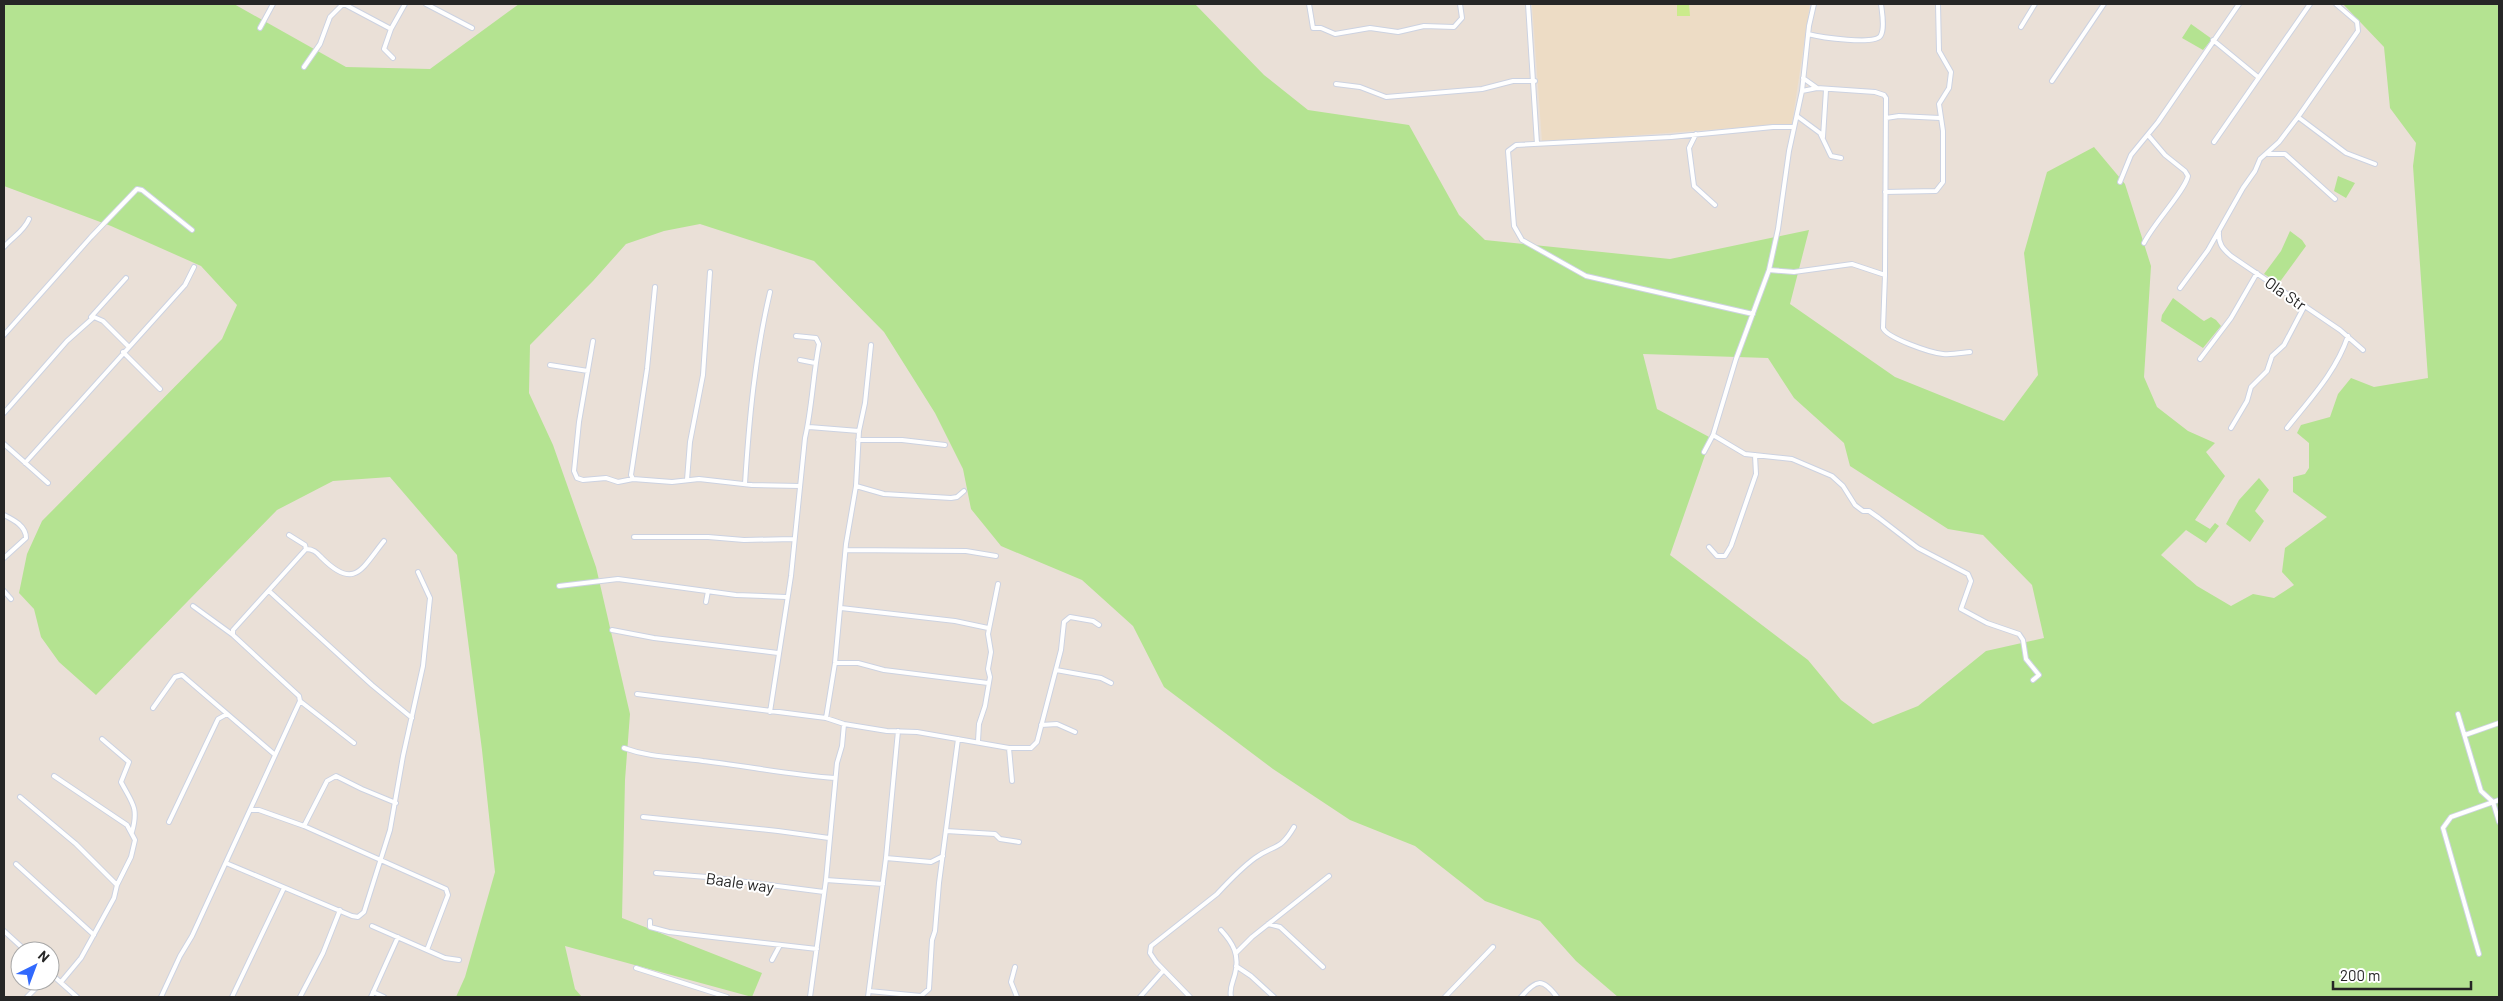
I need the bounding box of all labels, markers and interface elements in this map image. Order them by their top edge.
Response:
street label: Ola Str [2262,272,2310,314]
street label: Baale way [705,868,776,896]
north arrow [10,941,60,991]
text: N [35,947,53,965]
scale bar [2333,958,2470,990]
text: 200 m [2340,966,2380,984]

